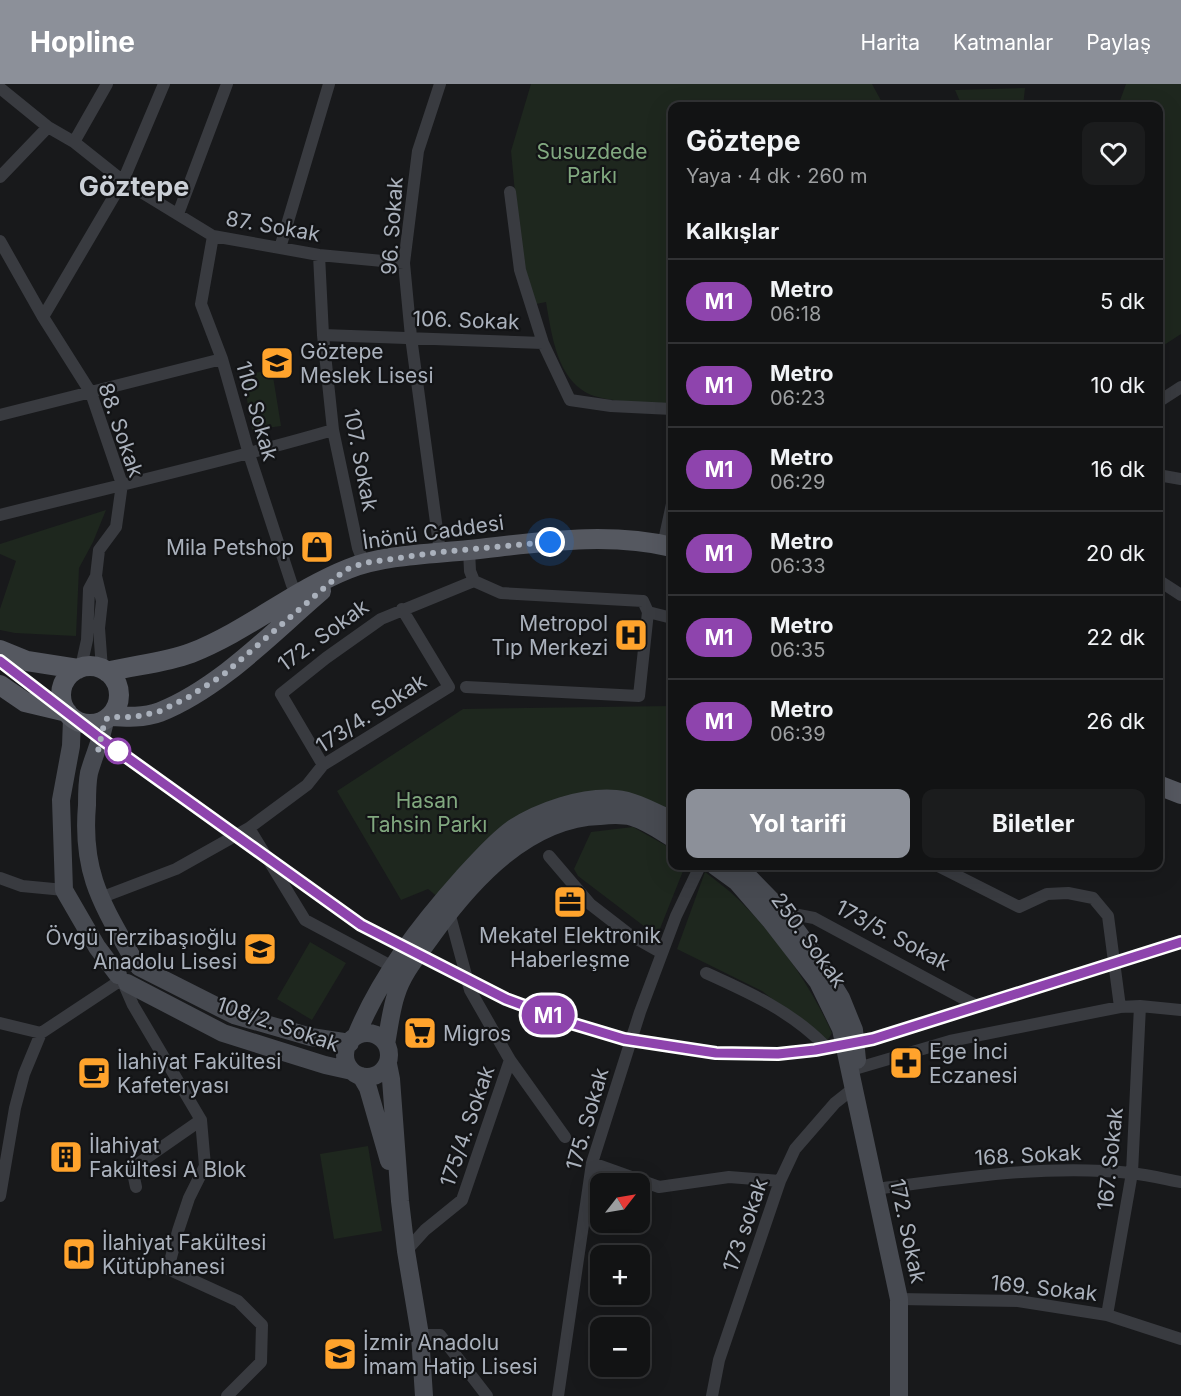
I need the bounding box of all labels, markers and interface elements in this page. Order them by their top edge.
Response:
text: Hopline [30,25,135,59]
text: Harita [861,30,920,55]
text: Katmanlar [953,30,1053,55]
text: Paylaş [1086,30,1151,55]
button: heart [1082,122,1145,185]
text: Göztepe [686,124,801,158]
park label: Susuzdede Parkı [537,139,647,188]
text: Yaya · 4 dk · 260 m [686,164,868,188]
district label: Göztepe [79,170,189,203]
street label: 96. Sokak [376,176,408,276]
street label: 87. Sokak [224,205,322,247]
text: Kalkışlar [686,218,779,244]
text: Metro [770,276,834,302]
text: 5 dk [1100,288,1145,314]
text: M1 [705,289,733,314]
text: 06:18 [770,302,821,326]
street label: 106. Sokak [412,306,520,334]
place label: Göztepe Meslek Lisesi [300,339,434,388]
school or university icon: Göztepe Meslek Lisesi [259,345,295,381]
street label: 110. Sokak [231,358,283,464]
text: Metro [770,360,834,386]
text: 10 dk [1090,372,1145,398]
text: M1 [705,373,733,398]
street label: 88. Sokak [93,379,149,481]
text: 06:23 [770,386,825,410]
street label: 107. Sokak [339,407,383,514]
text: Metro [770,444,834,470]
text: 16 dk [1091,456,1145,482]
text: M1 [705,457,733,482]
text: 06:29 [770,470,825,494]
street label: İnönü Caddesi [360,509,505,554]
your location [535,527,565,557]
text: Metro [770,528,834,554]
shop icon: Mila Petshop [299,529,335,565]
place label: Mila Petshop [166,535,294,560]
text: 20 dk [1086,540,1145,566]
text: M1 [705,541,733,566]
text: 06:33 [770,554,826,578]
street label: 172. Sokak [273,593,374,676]
place label: Metropol Tıp Merkezi [491,611,608,660]
text: Metro [770,612,834,638]
hospital icon: Metropol Tıp Merkezi [613,617,649,653]
text: 22 dk [1086,624,1145,650]
text: M1 [705,625,733,650]
text: 06:35 [770,638,825,662]
street label: 173/4. Sokak [311,668,431,758]
text: Metro [770,696,834,722]
text: 26 dk [1086,708,1145,734]
text: M1 [705,709,733,734]
text: 06:39 [770,722,826,746]
unlabelled marker [105,738,131,764]
park label: Hasan Tahsin Parkı [367,788,487,837]
button: Yol tarifi [686,789,910,858]
button: Biletler [922,789,1145,858]
office icon: Mekatel Elektronik Haberleşme [552,884,588,920]
street label: 250. Sokak [766,888,852,993]
street label: 173/5. Sokak [832,894,955,976]
place label: Mekatel Elektronik Haberleşme [479,923,661,972]
place label: Övgü Terzibaşıoğlu Anadolu Lisesi [46,925,237,974]
school or university icon: Övgü Terzibaşıoğlu Anadolu Lisesi [242,931,278,967]
street label: 108/2. Sokak [213,991,343,1057]
line badge: M1 [521,996,575,1034]
text: M1 [534,1003,562,1028]
supermarket icon: Migros [402,1015,438,1051]
place label: Migros [443,1021,511,1046]
place label: Ege İnci Eczanesi [929,1038,1018,1088]
pharmacy icon: Ege İnci Eczanesi [888,1045,924,1081]
place label: İlahiyat Fakültesi Kafeteryası [117,1048,281,1098]
cafe icon: İlahiyat Fakültesi Kafeteryası [76,1055,112,1091]
street label: 175/4. Sokak [435,1062,500,1190]
street label: 175. Sokak [560,1064,614,1173]
street label: 167. Sokak [1092,1106,1128,1212]
place label: İlahiyat Fakültesi A Blok [89,1132,247,1182]
building icon: İlahiyat Fakültesi A Blok [48,1139,84,1175]
street label: 168. Sokak [974,1140,1083,1170]
north arrow [590,1173,650,1233]
map controls [590,1173,650,1377]
street label: 173 sokak [717,1174,773,1275]
street label: 172. Sokak [885,1177,931,1286]
place label: İlahiyat Fakültesi Kütüphanesi [102,1229,266,1279]
library icon: İlahiyat Fakültesi Kütüphanesi [61,1236,97,1272]
button: + [590,1245,650,1305]
street label: 169. Sokak [990,1270,1099,1306]
button: − [590,1317,650,1377]
place label: İzmir Anadolu İmam Hatip Lisesi [363,1329,538,1379]
school or university icon: İzmir Anadolu İmam Hatip Lisesi [322,1336,358,1372]

